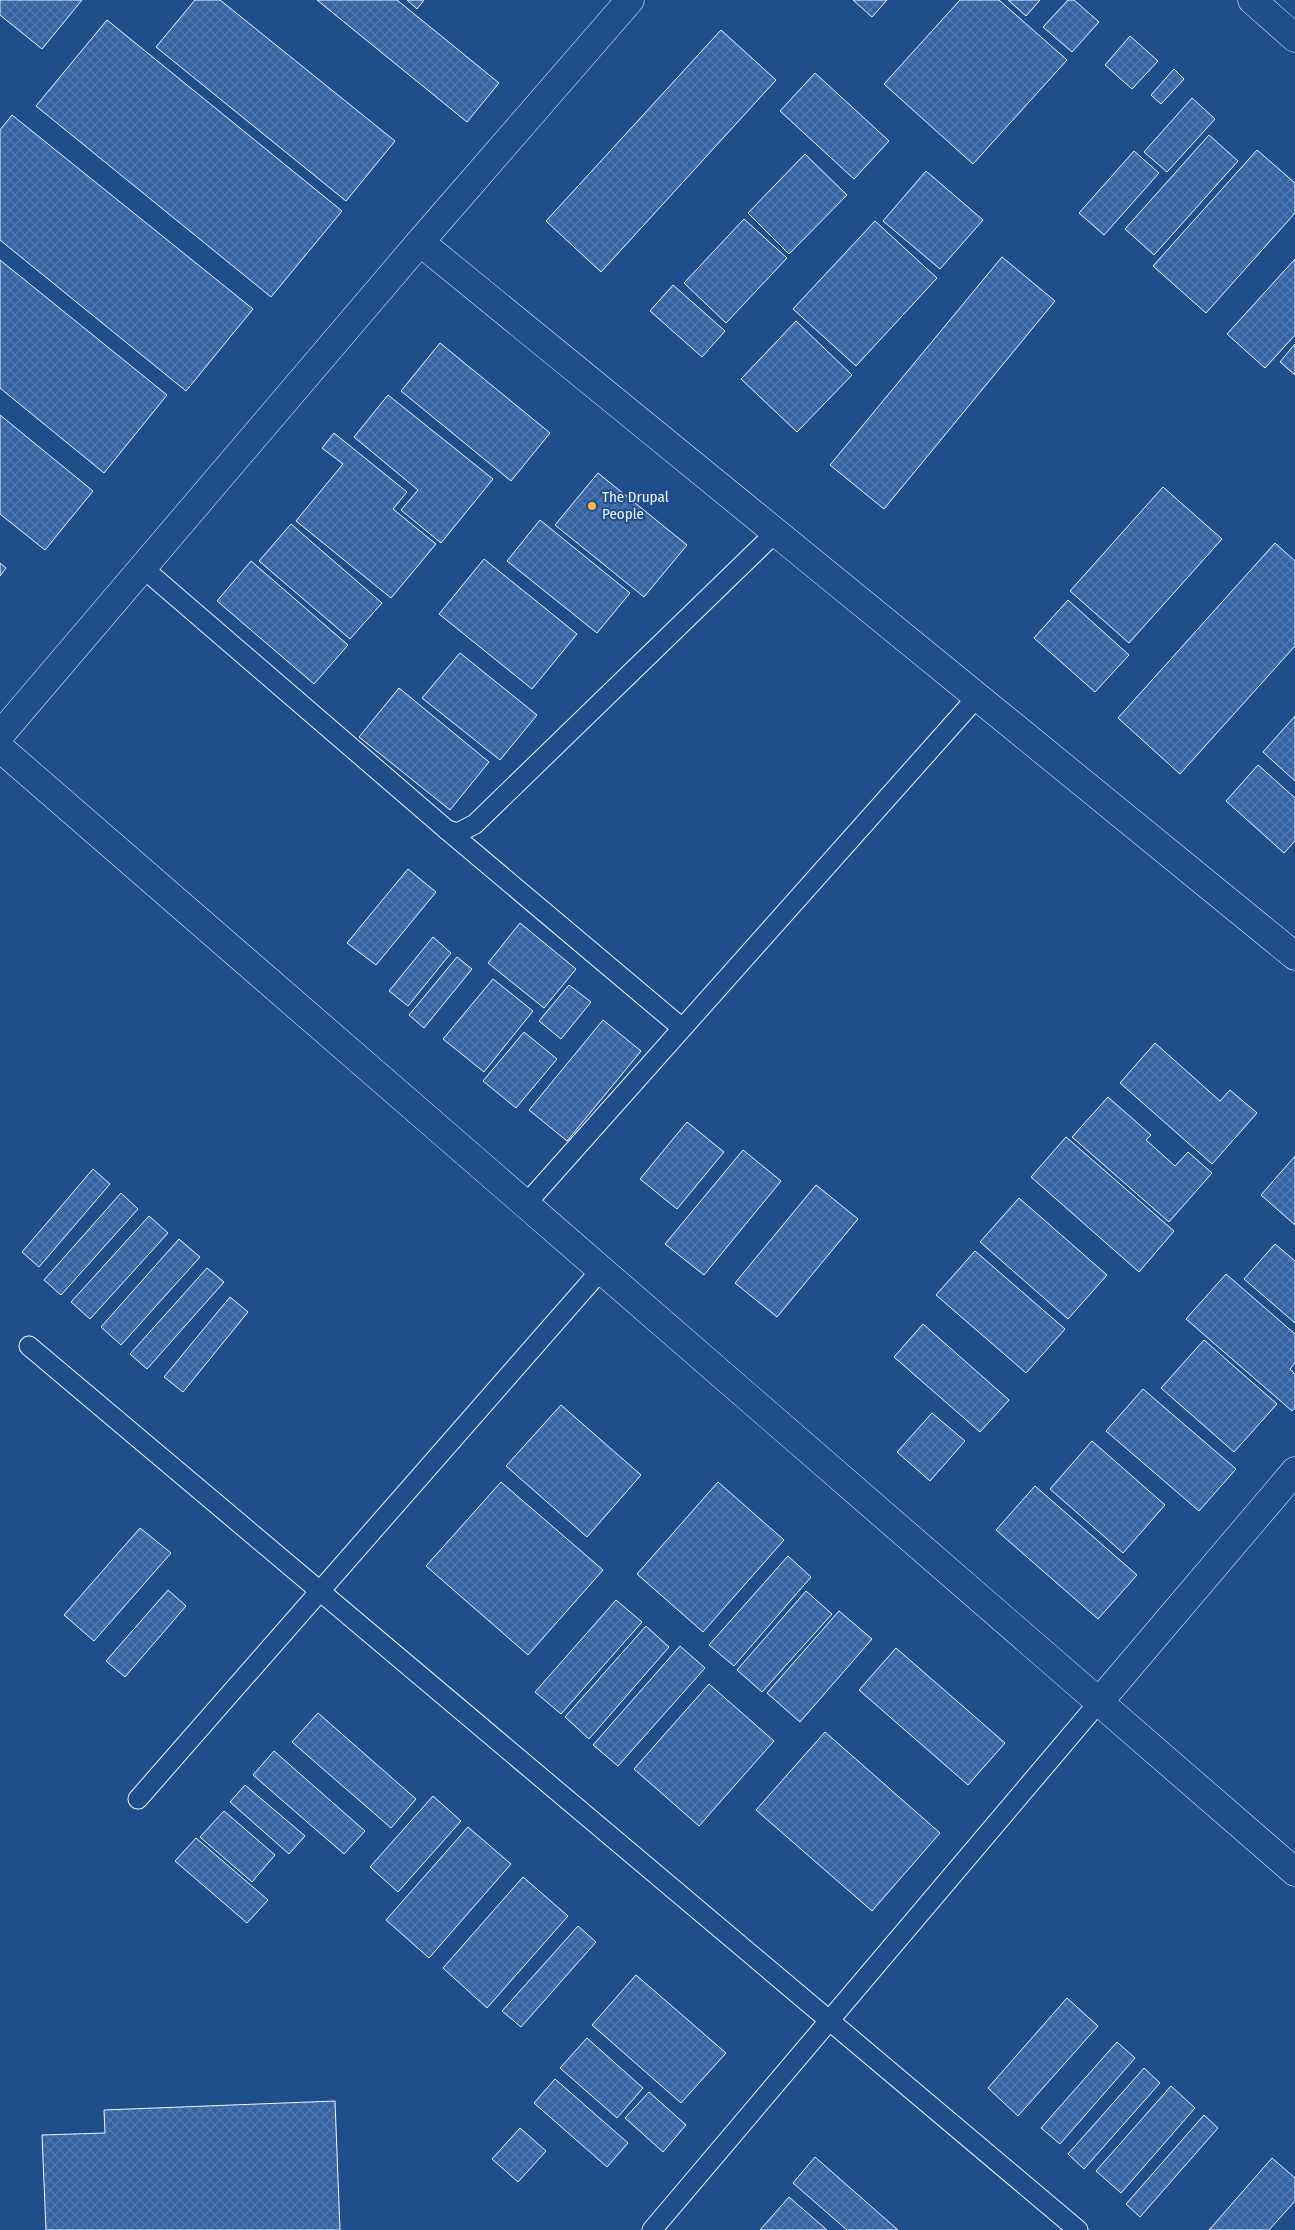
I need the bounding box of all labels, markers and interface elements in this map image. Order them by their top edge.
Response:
place label: The Drupal People [602,488,669,523]
marker: The Drupal People [586,500,598,512]

